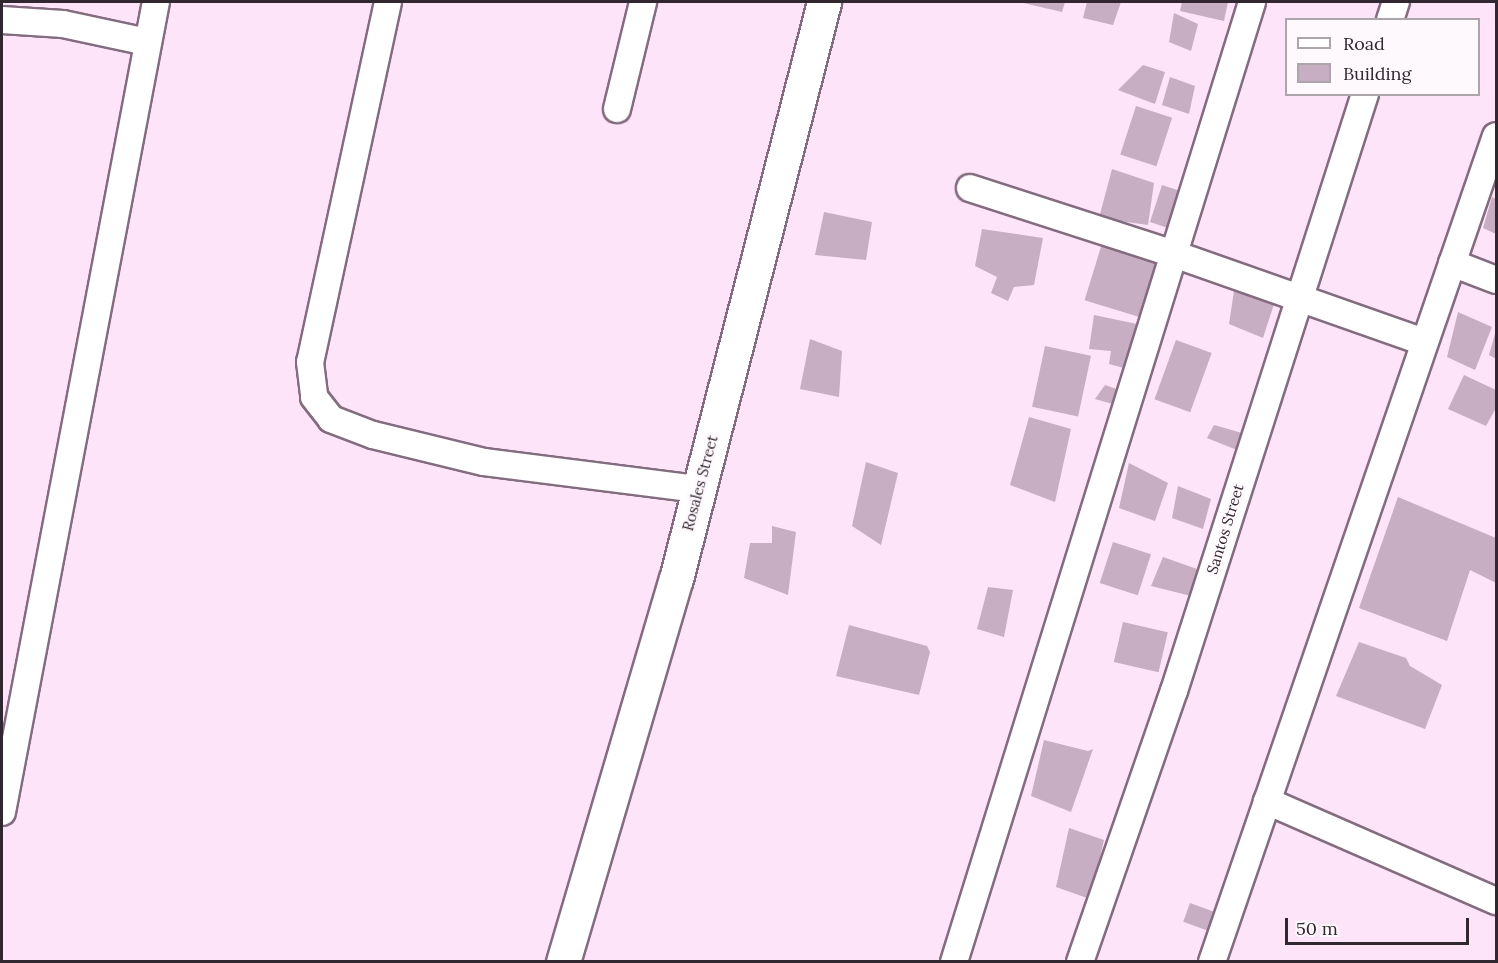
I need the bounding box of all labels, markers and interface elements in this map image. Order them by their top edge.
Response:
legend [1285,18,1480,96]
text: Road [1343,32,1385,55]
text: Building [1343,62,1411,85]
street label: Rosales Street [679,433,721,533]
street label: Santos Street [1203,482,1247,576]
scale bar [1288,906,1472,944]
text: 50 m [1296,917,1338,940]

